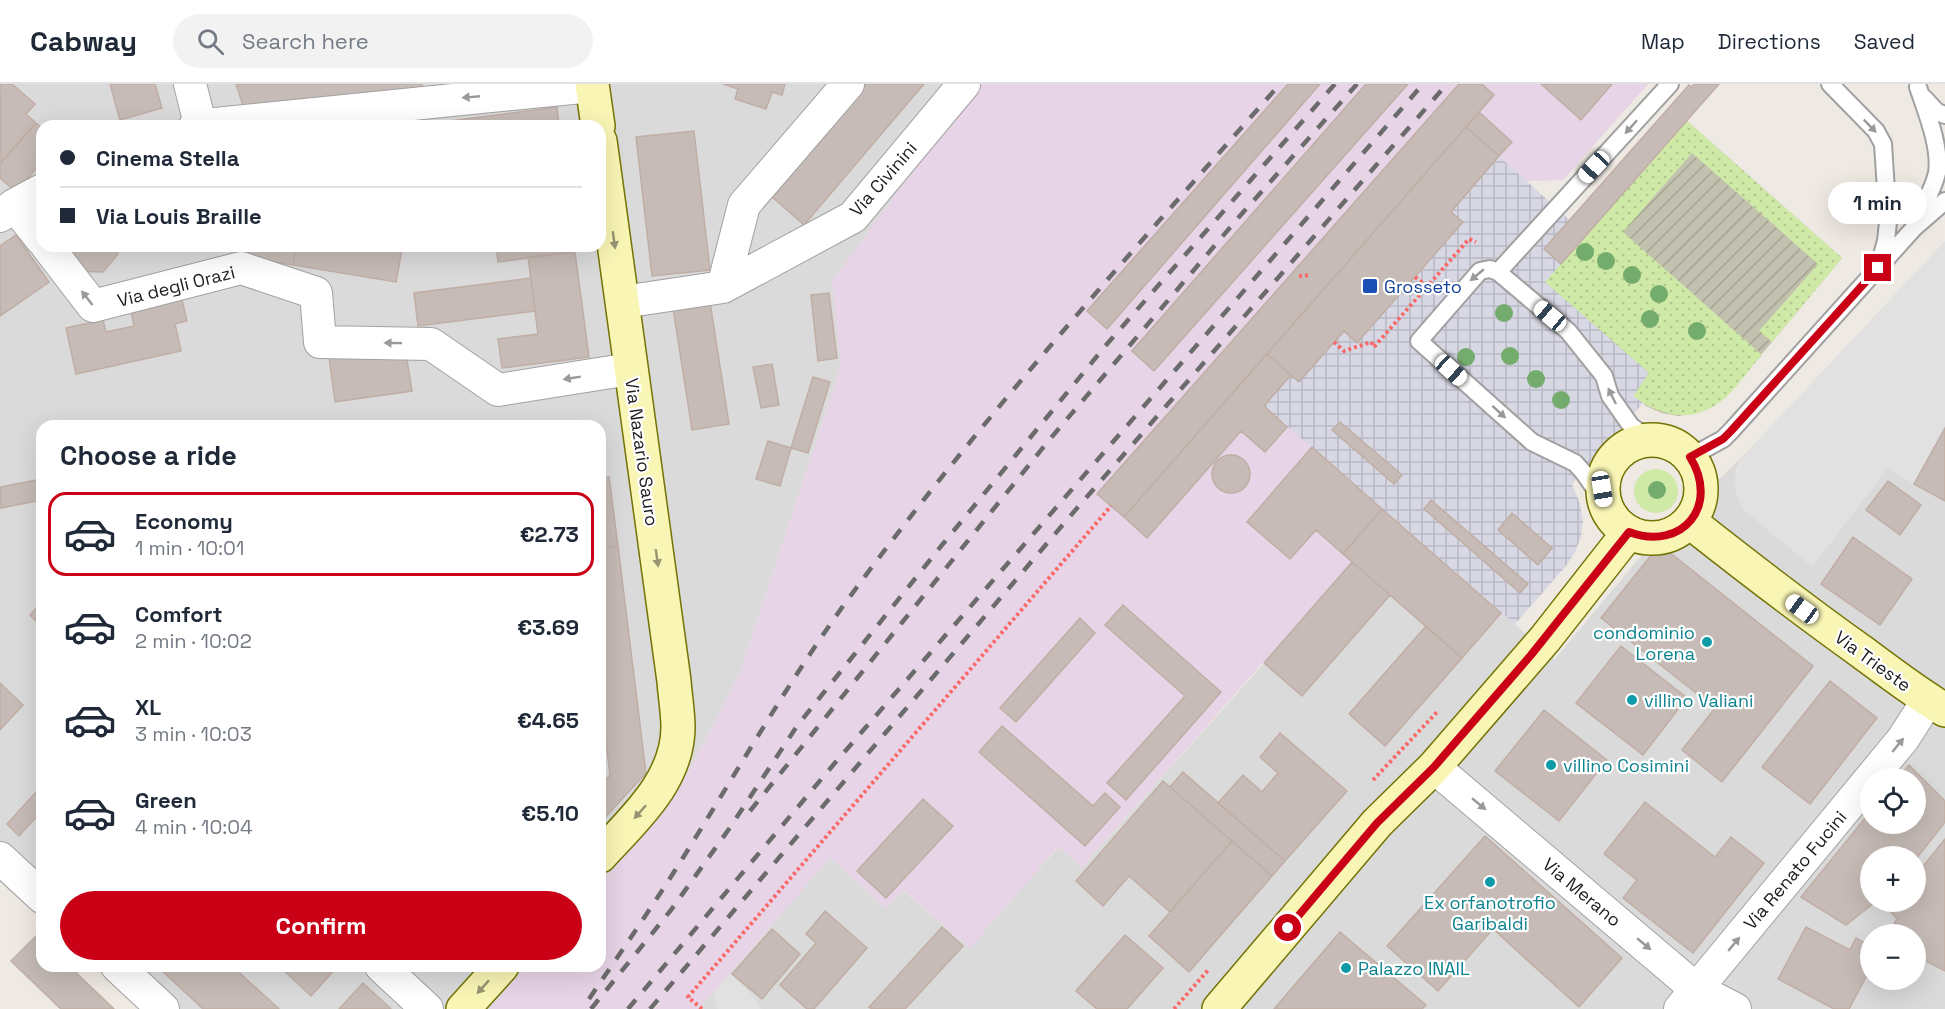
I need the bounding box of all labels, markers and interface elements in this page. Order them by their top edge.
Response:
search box [173,14,593,68]
text: Cabway [30,23,137,59]
icon: search [194,25,227,58]
text: Search here [242,27,369,55]
text: Map [1641,28,1685,55]
text: Directions [1718,28,1821,55]
text: Saved [1854,28,1915,55]
one-way arrow [462,92,481,102]
one-way arrow [1863,118,1877,132]
one-way arrow [1625,119,1638,134]
street label: Via Civinini [844,137,922,221]
text: Cinema Stella [96,144,239,172]
car [1575,148,1613,186]
callout: 1 min [1828,181,1928,223]
text: 1 min [1853,190,1902,216]
text: Via Louis Braille [96,202,262,230]
one-way arrow [610,231,619,250]
route end [1864,254,1891,281]
street label: Via degli Orazi [115,260,237,312]
one-way arrow [1469,269,1485,282]
place label: Grosseto [1384,275,1462,298]
marker: Grosseto [1361,277,1379,295]
one-way arrow [81,290,94,306]
car [1530,298,1570,334]
one-way arrow [383,339,402,348]
car [1432,351,1470,389]
one-way arrow [563,374,582,383]
street label: Via Nazario Sauro [620,377,664,527]
one-way arrow [1607,387,1617,404]
one-way arrow [1491,405,1506,419]
text: Choose a ride [60,438,237,473]
car [1590,470,1614,508]
icon: car [63,507,117,561]
text: Economy [135,507,233,535]
text: €2.73 [520,520,579,548]
text: 1 min · 10:01 [135,535,244,561]
one-way arrow [652,549,661,568]
car [1782,591,1822,627]
icon: car [63,600,117,654]
text: Comfort [135,600,223,628]
text: €3.69 [517,613,579,641]
place label: condominio Lorena [1593,621,1695,665]
street label: Via Trieste [1830,626,1916,696]
text: 2 min · 10:02 [135,628,252,654]
marker: condominio Lorena [1700,635,1714,649]
place label: villino Valiani [1644,689,1753,712]
icon: car [63,693,117,747]
text: XL [135,693,161,721]
marker: villino Valiani [1625,693,1639,707]
text: €4.65 [517,706,579,734]
text: 3 min · 10:03 [135,721,252,747]
one-way arrow [1892,737,1905,753]
place label: villino Cosimini [1563,754,1689,777]
marker: villino Cosimini [1544,758,1558,772]
map controls [1860,768,1926,990]
button: locate [1860,768,1926,834]
icon: car [63,786,117,840]
text: Green [135,786,197,814]
one-way arrow [1471,798,1487,811]
text: €5.10 [521,799,579,827]
one-way arrow [634,804,647,819]
street label: Via Renato Fucini [1738,806,1852,934]
text: 4 min · 10:04 [135,814,253,840]
button: + [1860,846,1926,912]
street label: Via Merano [1538,852,1626,932]
marker: Ex orfanotrofio Garibaldi [1483,875,1497,889]
button: Confirm [60,891,582,960]
place label: Ex orfanotrofio Garibaldi [1424,891,1556,935]
route start [1274,914,1301,941]
button: − [1860,924,1926,990]
one-way arrow [1636,937,1651,950]
one-way arrow [1727,937,1740,952]
place label: Palazzo INAIL [1358,957,1470,980]
marker: Palazzo INAIL [1339,961,1353,975]
one-way arrow [476,980,490,995]

